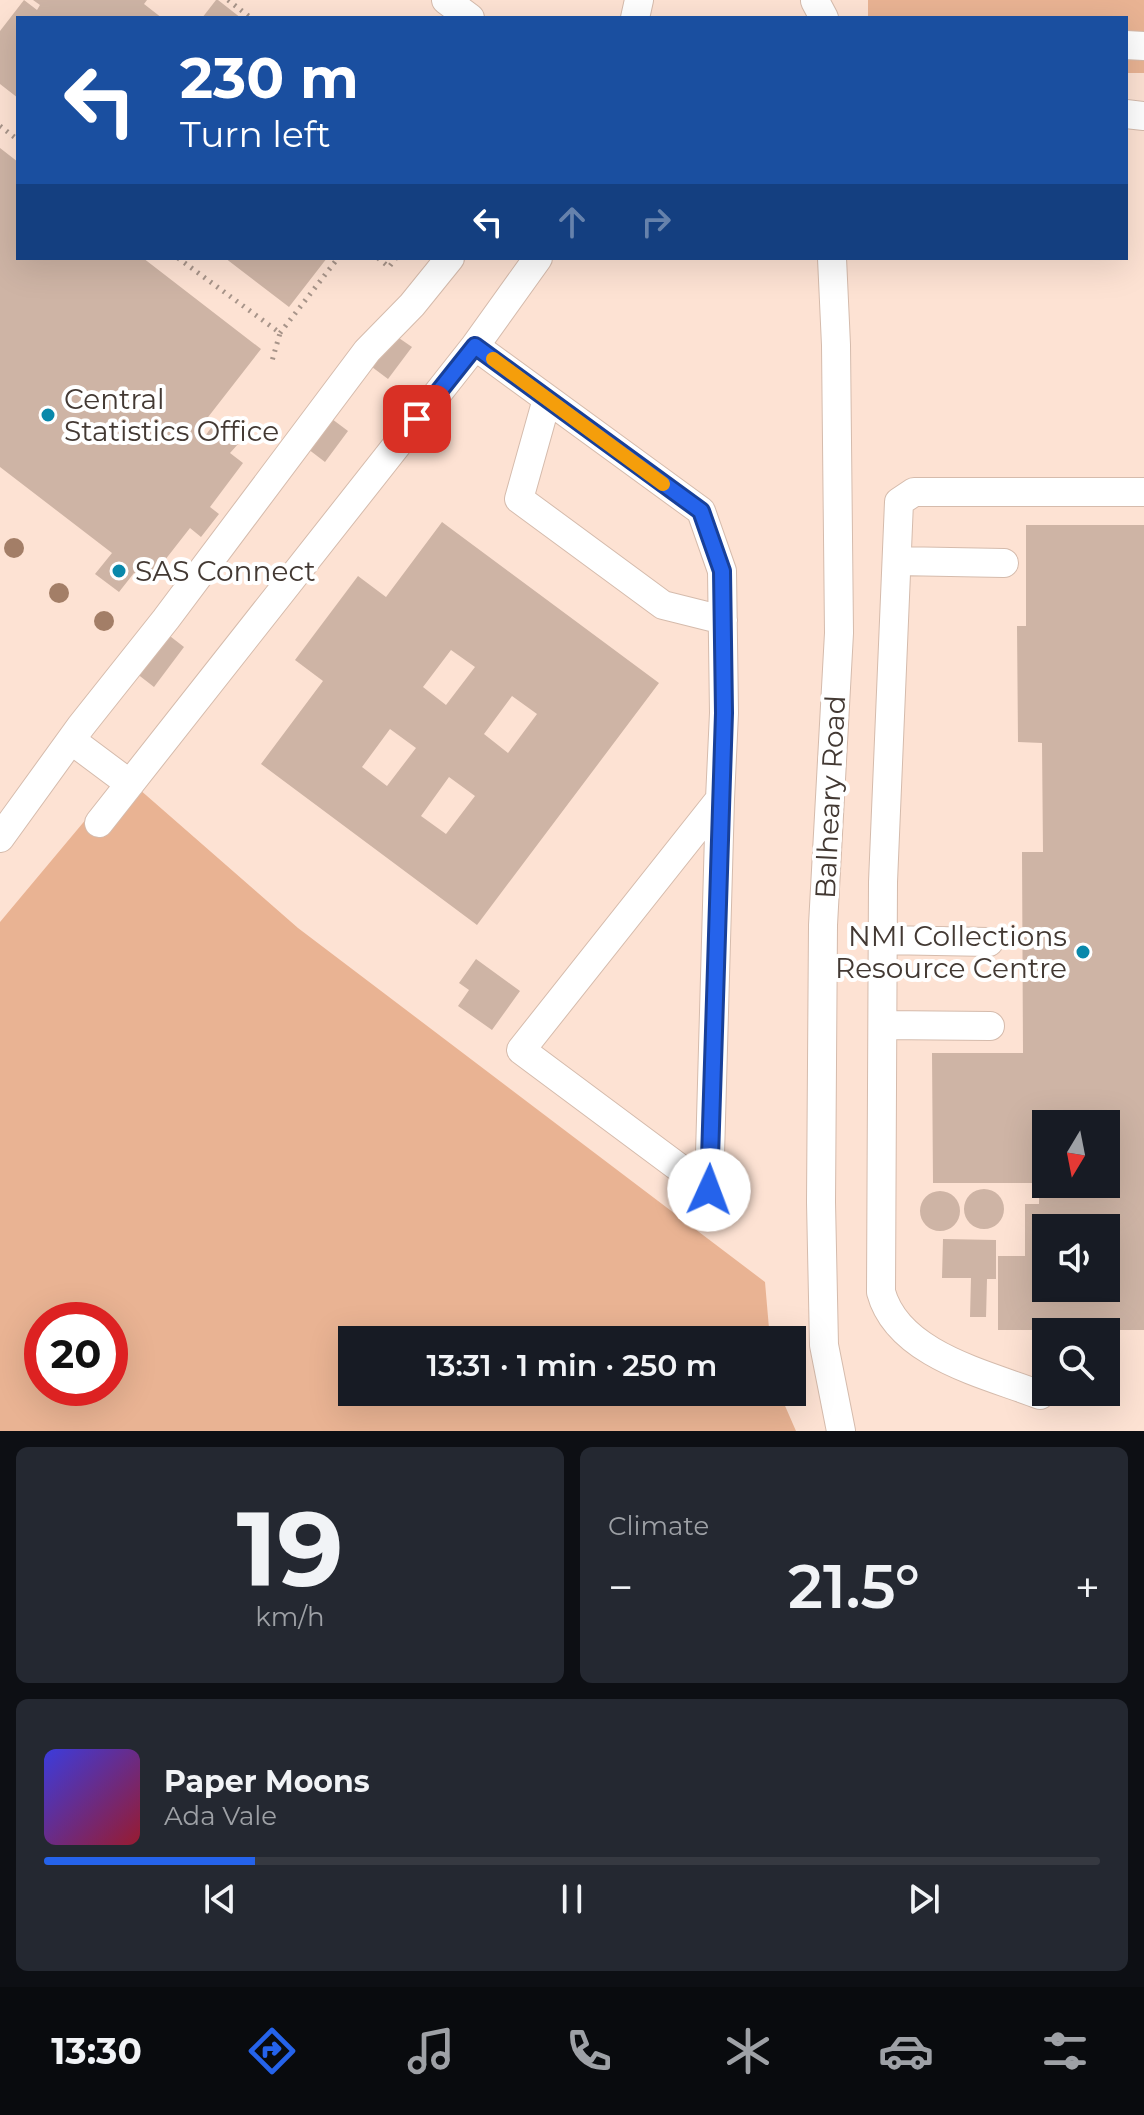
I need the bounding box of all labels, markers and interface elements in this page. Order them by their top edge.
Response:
text: 230 m [180,44,359,112]
icon: left [48,48,152,152]
text: Turn left [180,112,331,156]
icon: left [466,200,510,244]
icon: ahead [550,200,594,244]
icon: right [634,200,678,244]
place label: Central Statistics Office [64,382,279,448]
pin [383,385,451,453]
icon: arrive [395,397,439,441]
marker: Central Statistics Office [39,406,57,424]
place label: SAS Connect [135,554,316,588]
marker: SAS Connect [110,562,128,580]
street label: Balheary Road [808,694,852,900]
place label: NMI Collections Resource Centre [835,919,1067,985]
marker: NMI Collections Resource Centre [1074,943,1092,961]
north arrow [1032,1110,1120,1198]
map controls [1032,1110,1120,1406]
position arrow [667,1148,751,1232]
button: sound [1032,1214,1120,1302]
speed limit sign: 20 [24,1302,128,1406]
button: search [1032,1318,1120,1406]
text: 13:31 · 1 min · 250 m [427,1347,717,1384]
text: 19 [236,1485,344,1612]
text: Climate [608,1510,709,1542]
text: 21.5° [788,1550,920,1623]
text: − [608,1560,633,1614]
text: + [1075,1560,1100,1614]
text: km/h [255,1601,325,1633]
text: Paper Moons [164,1763,370,1800]
text: Ada Vale [164,1800,277,1832]
icon: previous [198,1877,242,1921]
icon: pause [550,1877,594,1921]
icon: next [902,1877,946,1921]
icon: directions [244,2023,300,2079]
icon: music [403,2023,459,2079]
icon: phone [561,2023,617,2079]
icon: climate [720,2023,776,2079]
icon: car [878,2023,934,2079]
icon: filters [1037,2023,1093,2079]
text: 13:30 [51,2029,142,2073]

